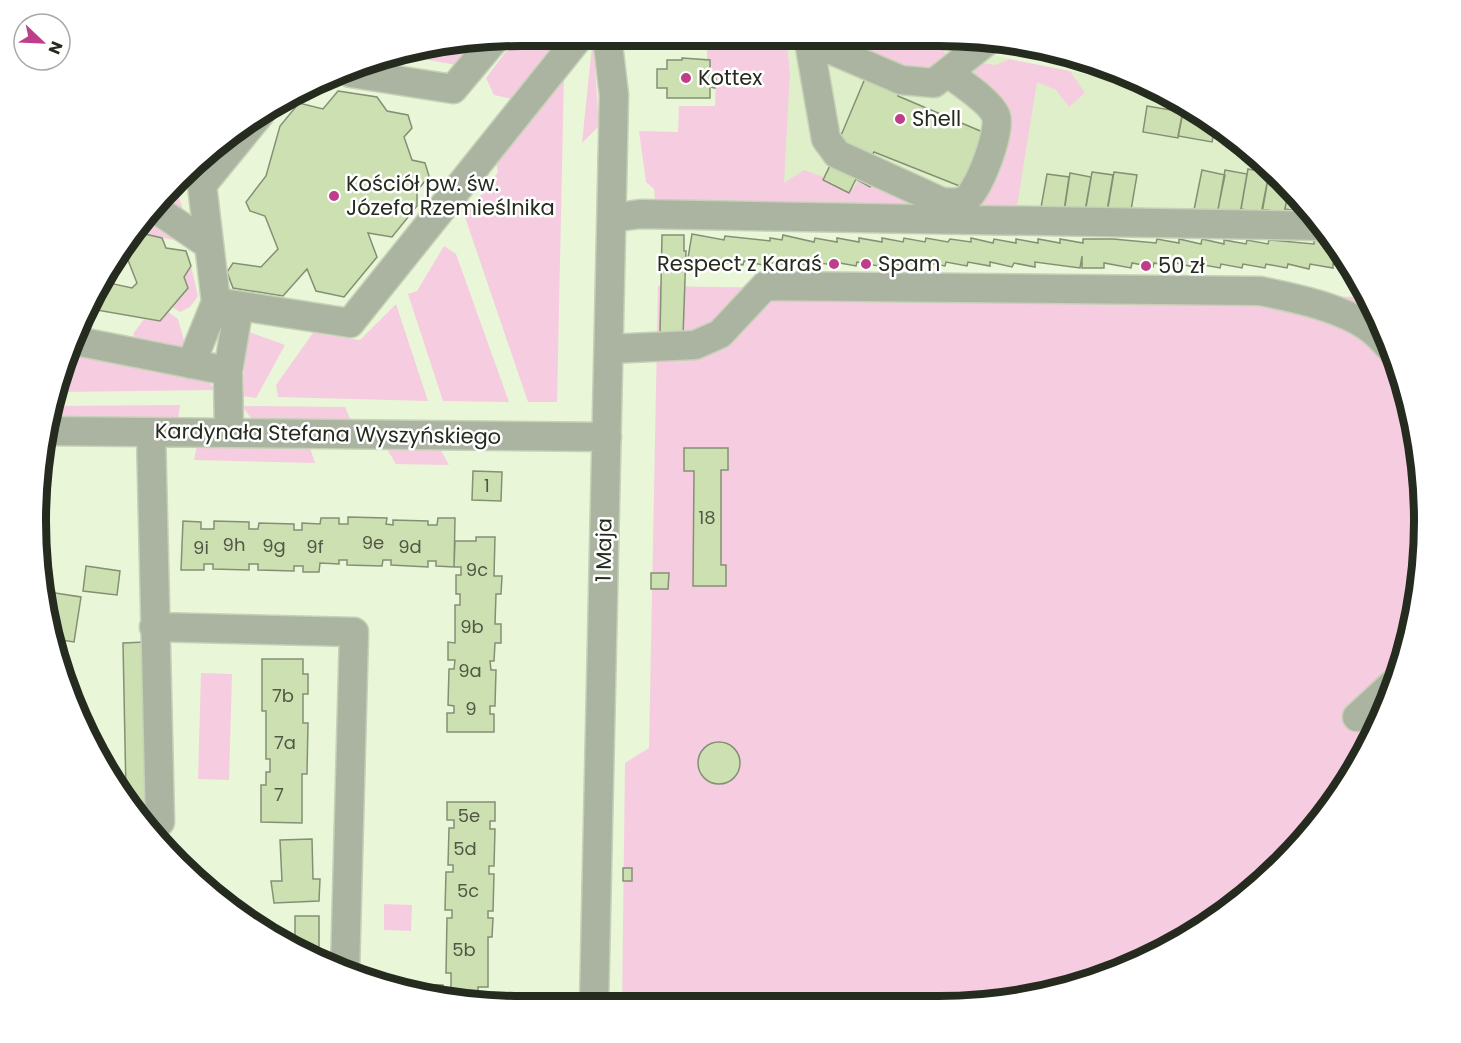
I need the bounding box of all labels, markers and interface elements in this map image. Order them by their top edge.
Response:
north arrow [12,12,72,72]
text: N [42,38,68,58]
place label: Kottex [698,63,762,92]
marker: Kottex [679,71,693,85]
place label: Shell [912,104,961,133]
marker: Shell [893,112,907,126]
place label: Kościół pw. św. Józefa Rzemieślnika [346,169,555,222]
marker: Kościół pw. św. Józefa Rzemieślnika [327,189,341,203]
place label: Respect z Karaś [657,249,822,278]
place label: Spam [878,249,940,278]
place label: 50 zł [1158,251,1206,280]
marker: Respect z Karaś [827,257,841,271]
marker: Spam [859,257,873,271]
marker: 50 zł [1139,259,1153,273]
street label: Kardynała Stefana Wyszyńskiego [155,416,501,451]
house number: 1 [484,473,490,498]
house number: 18 [698,505,716,530]
street label: 1 Maja [588,518,619,582]
house number: 9e [362,530,384,555]
house number: 9h [223,532,245,557]
house number: 9g [262,533,286,558]
house number: 9f [306,534,324,559]
house number: 9d [398,534,422,559]
house number: 9i [193,535,209,560]
house number: 9c [466,557,488,582]
house number: 9b [460,614,484,639]
house number: 9a [458,658,482,683]
house number: 7b [272,683,294,708]
house number: 9 [465,696,477,721]
house number: 7a [274,730,296,755]
house number: 7 [274,782,284,807]
house number: 5e [458,803,480,828]
house number: 5d [453,836,477,861]
house number: 5c [457,878,479,903]
house number: 5b [452,937,476,962]

